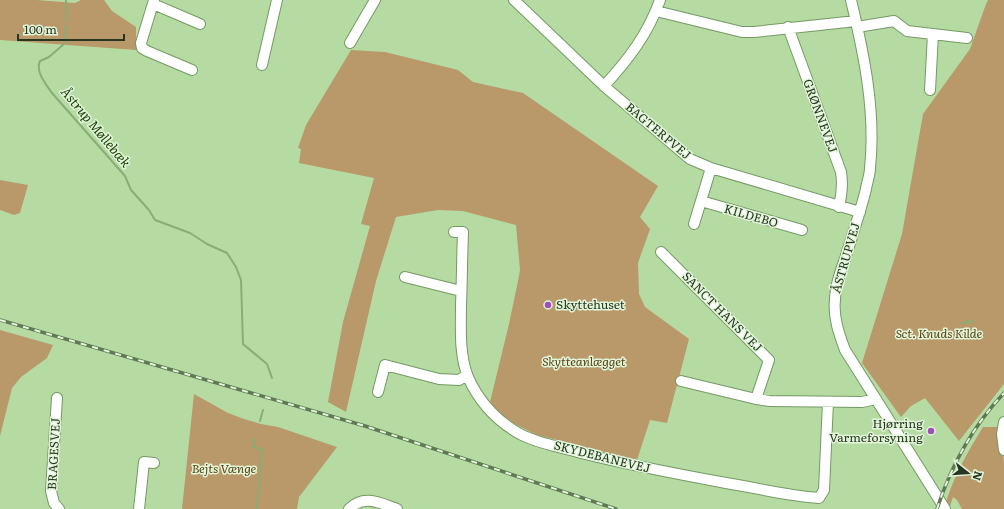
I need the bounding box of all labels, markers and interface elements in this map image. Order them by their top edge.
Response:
scale bar [18,16,124,42]
text: 100 m [24,20,57,38]
street label: GRØNNEVEJ [799,76,843,155]
water label: Åstrup Møllebæk [57,82,136,172]
street label: BAGTERPVEJ [622,97,695,163]
street label: KILDEBO [722,199,780,231]
street label: ÅSTRUPVEJ [826,220,864,295]
street label: SANCT HANS VEJ [679,267,767,356]
place label: Skyttehuset [556,295,625,313]
marker: Skyttehuset [543,300,553,310]
park label: Sct. Knuds Kilde [896,324,983,342]
park label: Skytteanlægget [542,352,626,370]
place label: Hjørring Varmeforsyning [829,414,923,446]
street label: BRAGESVEJ [42,417,64,490]
marker: Hjørring Varmeforsyning [926,426,936,436]
street label: SKYDEBANEVEJ [552,435,653,477]
north arrow [948,453,988,493]
park label: Bejts Vænge [192,459,257,477]
text: N [970,469,988,483]

